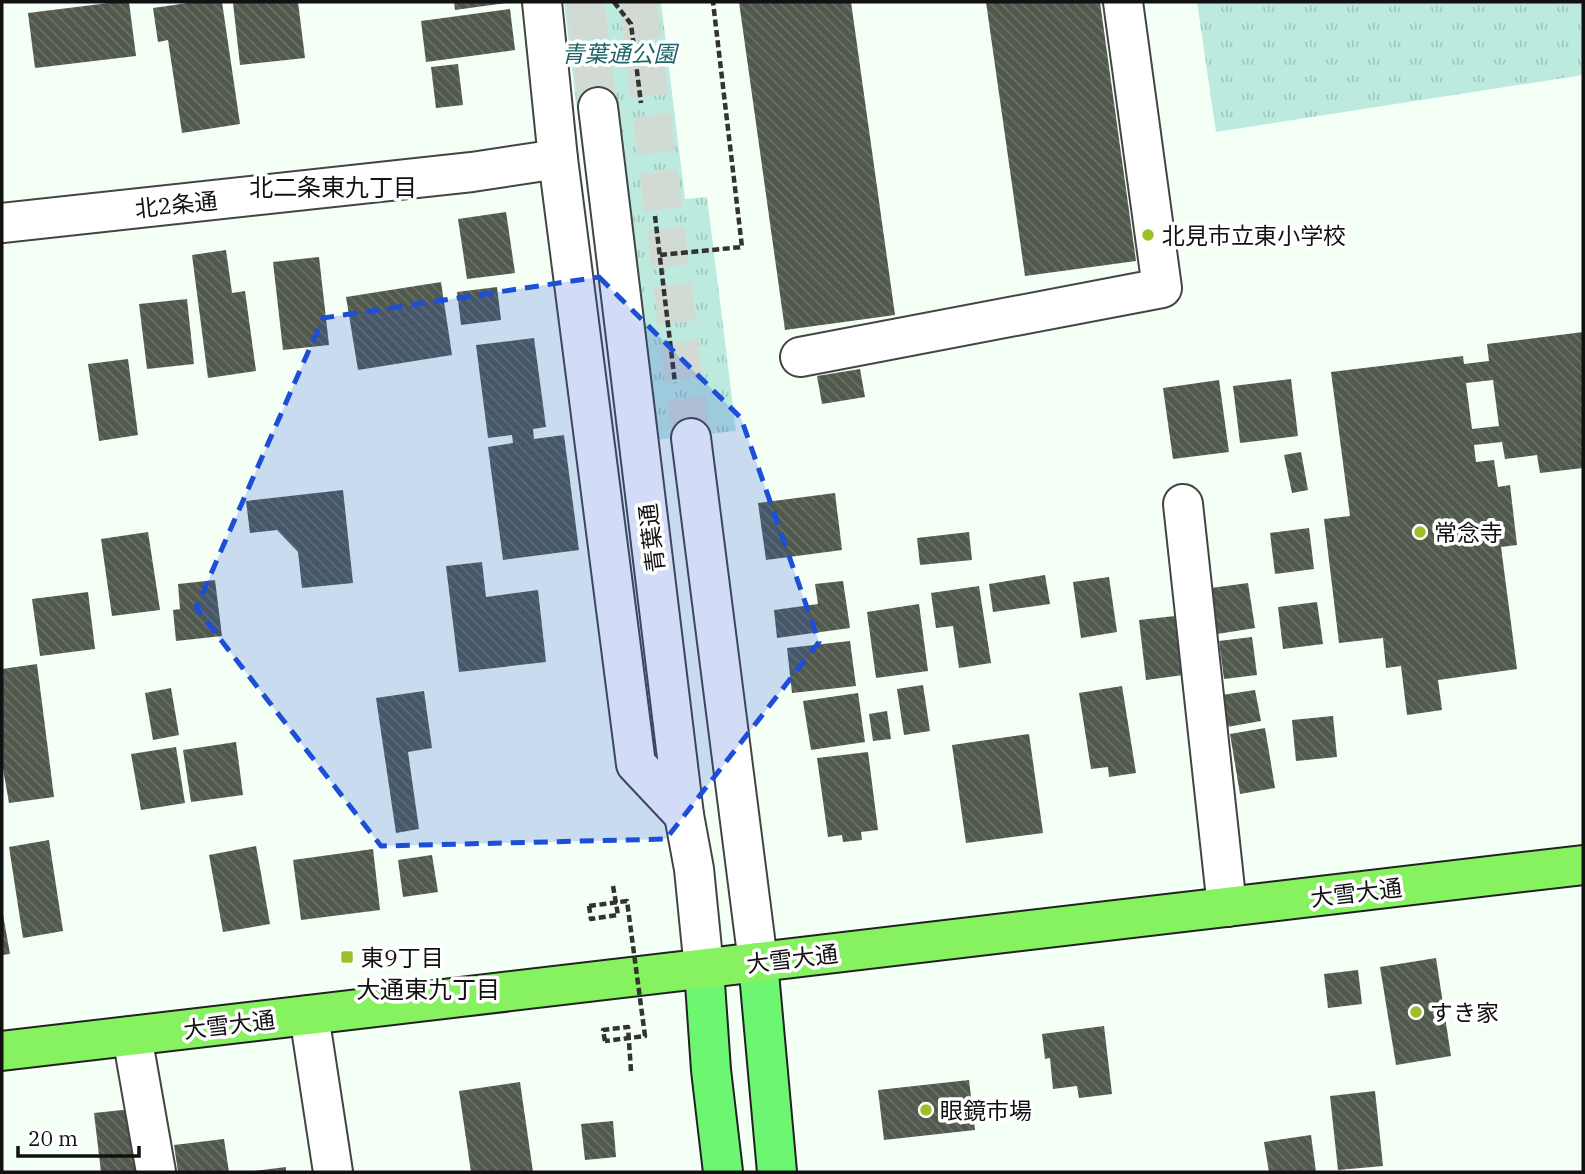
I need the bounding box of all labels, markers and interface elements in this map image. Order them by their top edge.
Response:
park label: 青葉通公園 [562,38,680,68]
district label: 北二条東九丁目 [249,171,417,203]
street label: 北2条通 [133,185,219,223]
place label: 北見市立東小学校 [1162,220,1346,250]
marker: 北見市立東小学校 [1140,227,1156,243]
street label: 青葉通 [632,502,670,574]
place label: 常念寺 [1434,517,1503,547]
marker: 常念寺 [1412,524,1428,540]
street label: 大雪大通 [1309,872,1403,912]
street label: 大雪大通 [745,938,839,978]
place label: 東9丁目 [361,942,444,972]
marker: 東9丁目 [339,949,355,965]
district label: 大通東九丁目 [356,973,500,1005]
place label: すき家 [1430,997,1499,1027]
street label: 大雪大通 [182,1004,276,1044]
marker: すき家 [1408,1004,1424,1020]
place label: 眼鏡市場 [940,1095,1032,1125]
marker: 眼鏡市場 [918,1102,934,1118]
scale bar [18,1114,138,1158]
text: 20 m [28,1124,78,1152]

